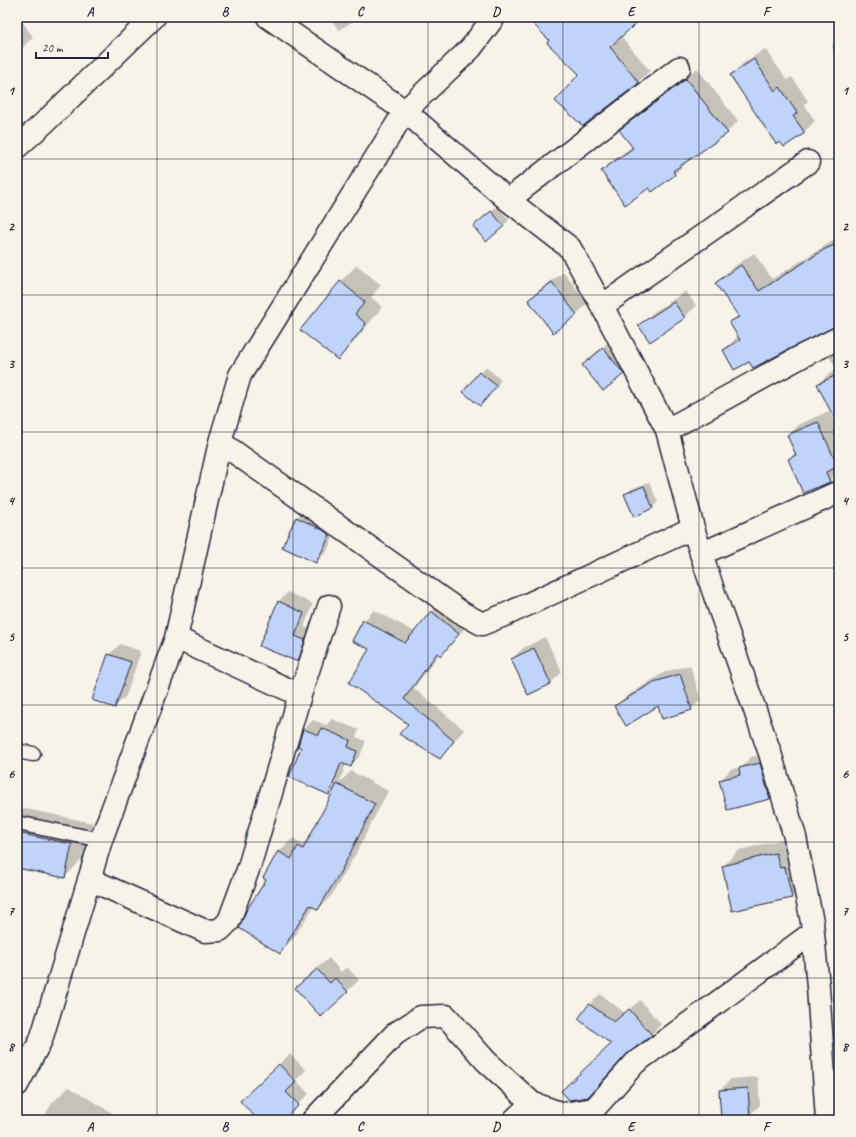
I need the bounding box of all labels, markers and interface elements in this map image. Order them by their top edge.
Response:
text: A [87,4,95,20]
text: B [222,4,230,20]
text: C [357,4,365,20]
text: D [492,4,501,20]
text: E [628,4,637,20]
text: F [763,4,772,20]
scale bar [36,34,108,60]
text: 20 m [42,40,64,56]
text: 1 [8,83,16,99]
text: 1 [842,83,850,99]
text: 2 [8,219,15,235]
text: 2 [842,219,849,235]
text: 3 [8,356,15,372]
text: 3 [842,356,849,372]
text: 4 [8,493,16,509]
text: 4 [842,493,850,509]
text: 5 [8,629,15,645]
text: 5 [842,629,849,645]
text: 6 [8,766,15,782]
text: 6 [842,766,849,782]
text: 7 [8,903,15,919]
text: 7 [842,903,849,919]
text: 8 [8,1039,16,1055]
text: 8 [842,1039,850,1055]
text: A [87,1119,95,1135]
text: B [222,1119,230,1135]
text: C [357,1119,365,1135]
text: D [492,1119,501,1135]
text: E [628,1119,637,1135]
text: F [763,1119,772,1135]

